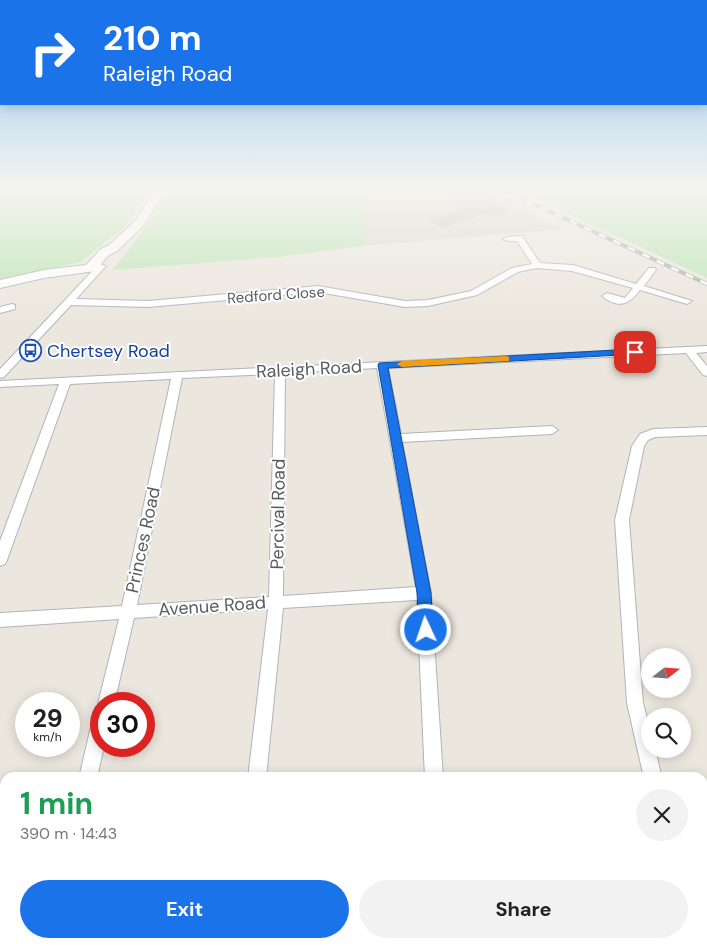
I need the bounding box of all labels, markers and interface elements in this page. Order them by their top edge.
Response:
text: 210 m [103,15,202,61]
icon: right [20,20,85,85]
text: Raleigh Road [103,59,232,88]
street label: Redford Close [227,282,325,308]
pin [614,331,656,373]
icon: arrive [621,338,649,366]
bus stop icon: Chertsey Road [19,339,43,363]
place label: Chertsey Road [47,339,170,363]
street label: Raleigh Road [255,354,363,384]
street label: Percival Road [265,458,291,570]
street label: Princes Road [120,485,166,595]
street label: Avenue Road [157,590,267,622]
position arrow [399,603,451,655]
north arrow [641,648,691,698]
map controls [641,648,691,758]
speed limit sign: 30 [90,692,155,757]
text: 29 [32,702,63,735]
button: search [641,708,691,758]
text: km/h [33,729,62,745]
text: 1 min [20,784,93,823]
button: close [636,789,688,841]
text: 390 m · 14:43 [20,823,117,844]
button: Exit [20,880,349,938]
button: Share [359,880,688,938]

